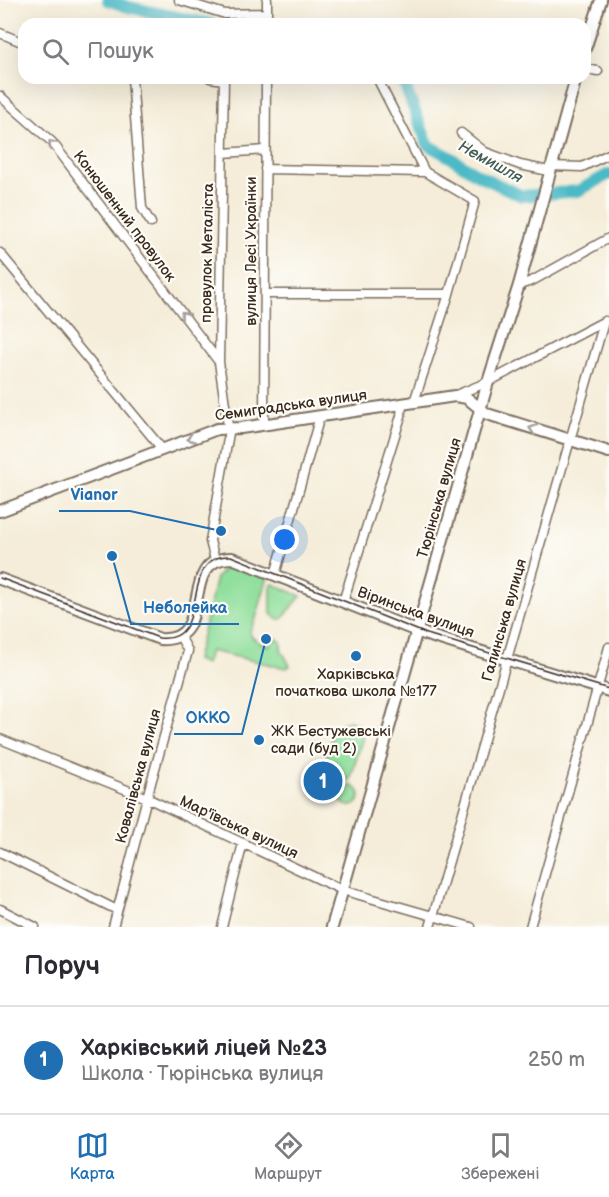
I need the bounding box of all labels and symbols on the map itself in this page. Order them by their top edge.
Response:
water label: Немишля [455,137,526,188]
one-way arrow [48,140,59,151]
street label: Конюшенний провулок [69,147,180,286]
street label: вулиця Лесі Українки [242,176,261,326]
street label: провулок Металіста [197,183,218,323]
one-way arrow [180,311,191,322]
street label: Семиградська вулиця [214,385,368,426]
one-way arrow [528,424,539,436]
one-way arrow [186,431,197,444]
street label: Тюрінська вулиця [413,436,466,561]
callout: Vianor [59,477,130,511]
text: Vianor [70,486,118,505]
your location [270,525,299,554]
street label: Галинська вулиця [478,557,531,684]
street label: Віринська вулиця [355,583,477,642]
callout: Неболейка [131,590,239,624]
text: Неболейка [143,599,228,618]
marker: Харківська початкова школа №177 [349,649,363,663]
place label: Харківська початкова школа №177 [275,665,437,701]
callout: ОККО [174,700,242,734]
street label: Ковалівська вулиця [111,707,166,845]
text: ОККО [186,709,231,728]
place label: ЖК Бестужевські сади (буд 2) [271,722,391,758]
marker: ЖК Бестужевські сади (буд 2) [252,733,266,747]
pin: 1 [304,758,342,804]
street label: Мар'ївська вулиця [176,792,301,863]

